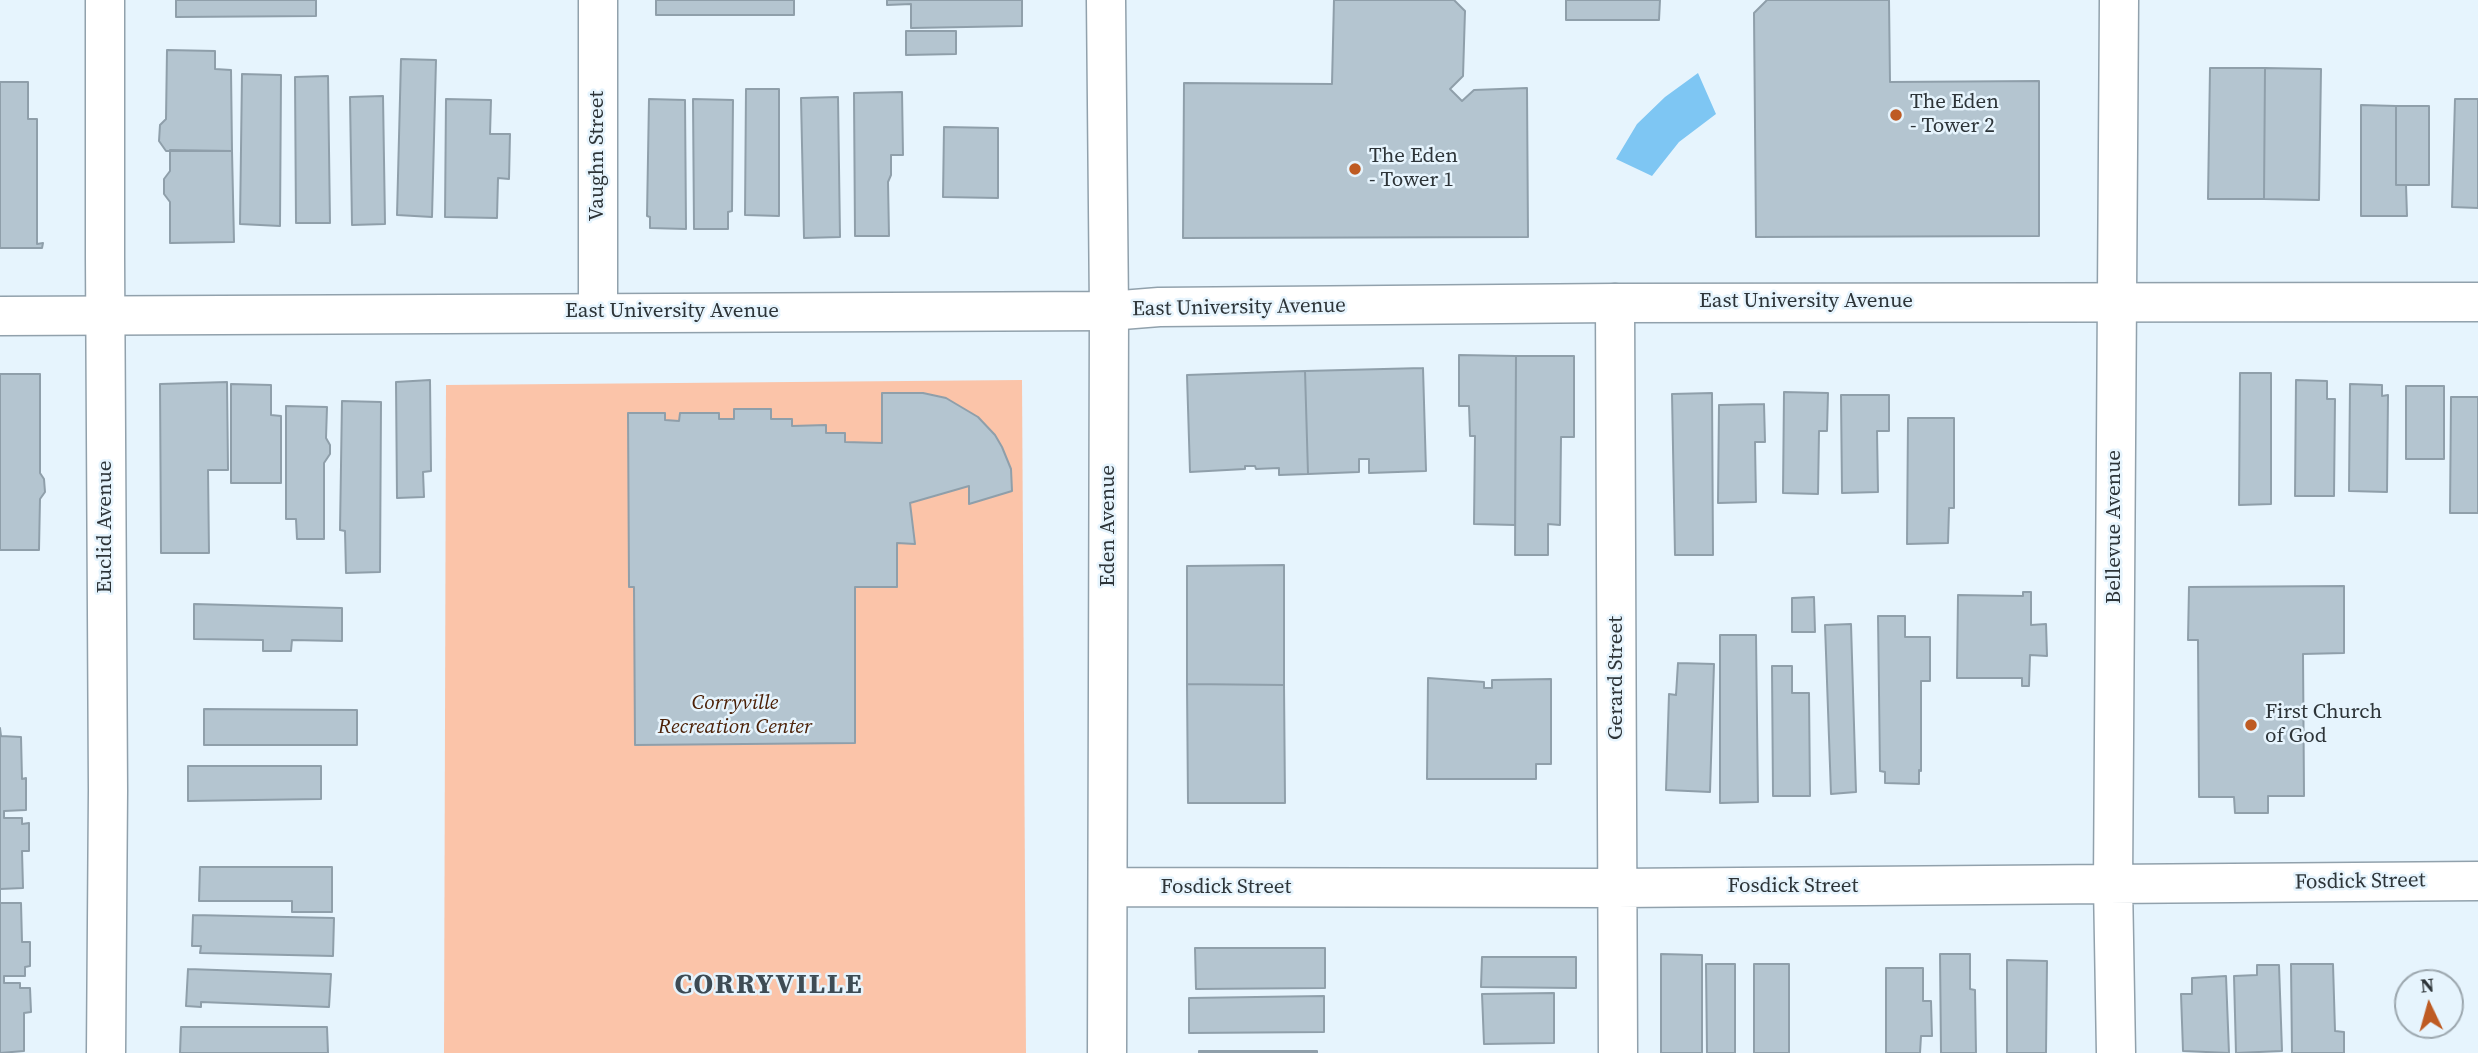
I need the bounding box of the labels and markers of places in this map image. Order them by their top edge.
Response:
place label: The Eden - Tower 2 [1910,90,1999,140]
marker: The Eden - Tower 2 [1888,107,1904,123]
place label: The Eden - Tower 1 [1369,144,1458,194]
marker: The Eden - Tower 1 [1347,161,1363,177]
place label: First Church of God [2265,700,2382,750]
marker: First Church of God [2243,717,2259,733]

